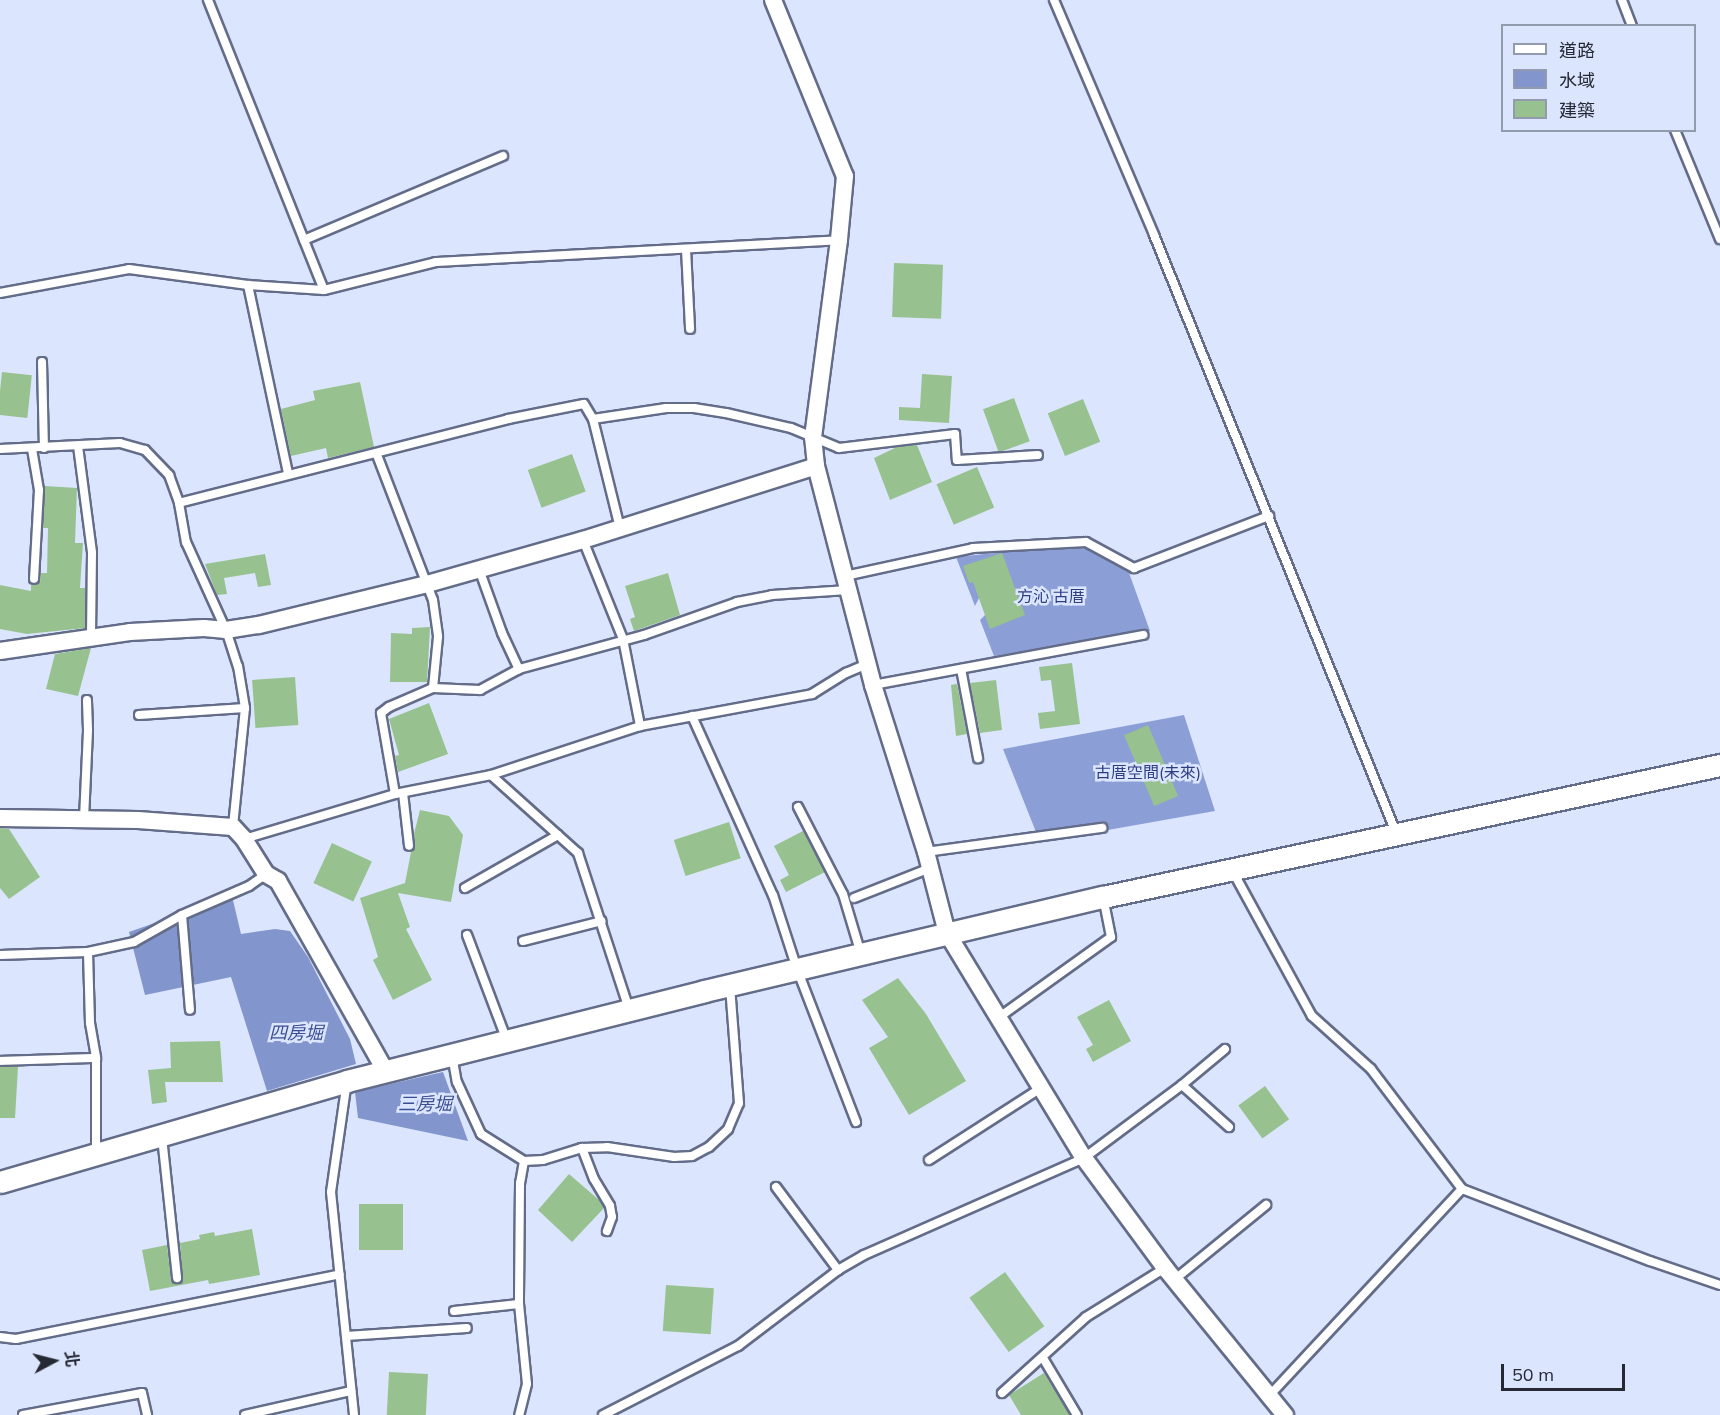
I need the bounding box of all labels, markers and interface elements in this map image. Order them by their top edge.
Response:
legend [1501,24,1696,132]
text: 道路 [1559,39,1595,62]
text: 水域 [1559,69,1595,92]
text: 建築 [1559,99,1595,122]
park label: 方沁 古厝 [1017,586,1085,606]
park label: 古厝空間(未來) [1095,762,1201,782]
water label: 四房堀 [269,1022,323,1044]
water label: 三房堀 [398,1093,452,1115]
north arrow [24,1331,84,1391]
text: 北 [61,1350,83,1368]
scale bar [1504,1352,1628,1390]
text: 50 m [1512,1363,1554,1386]

